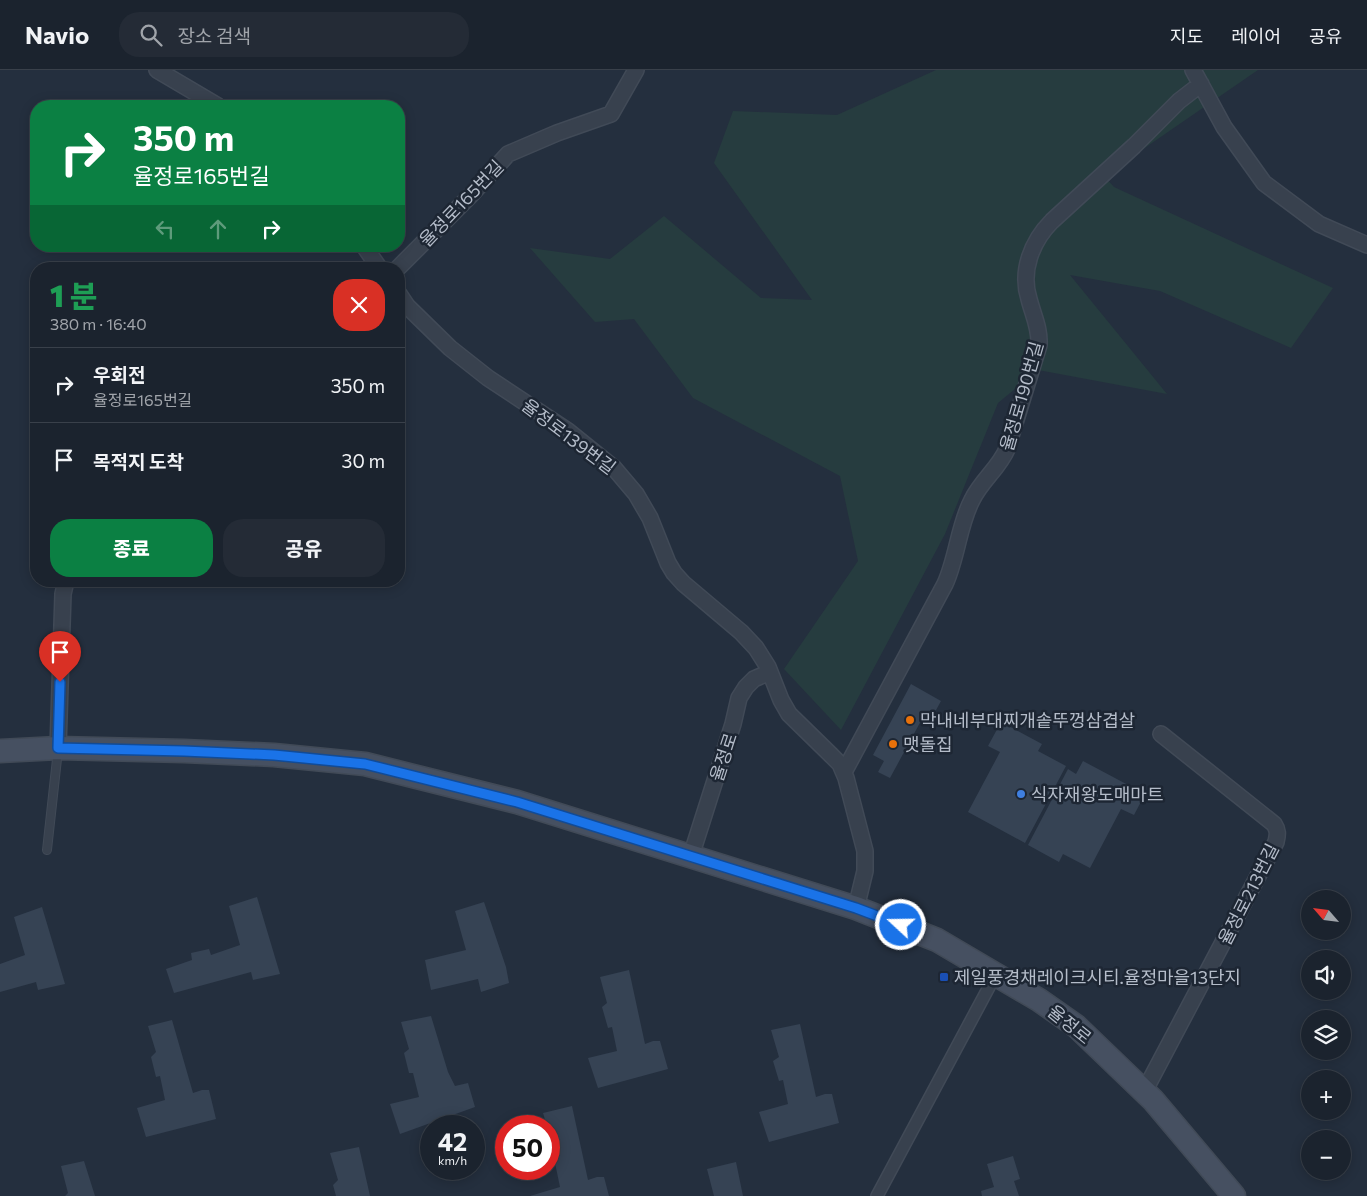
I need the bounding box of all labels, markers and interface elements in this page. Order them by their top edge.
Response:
search box [119,12,469,57]
text: Navio [25,20,89,49]
icon: search [137,21,165,49]
text: 장소 검색 [177,24,251,47]
text: 지도 [1170,25,1203,47]
text: 레이어 [1231,25,1281,47]
text: 공유 [1309,25,1342,47]
text: 350 m [133,115,234,158]
icon: right [50,120,115,185]
street label: 율정로165번길 [414,155,508,251]
text: 율정로165번길 [133,162,270,189]
icon: left [151,215,179,243]
icon: ahead [204,215,232,243]
icon: right [257,215,285,243]
text: 1 분 [50,276,97,313]
button: close [333,279,385,331]
text: 380 m · 16:40 [50,314,147,333]
street label: 율정로190번길 [995,339,1047,453]
text: 우회전 [93,363,145,386]
icon: right [50,371,78,399]
text: 350 m [331,374,385,397]
text: 율정로165번길 [93,390,192,409]
street label: 율정로139번길 [518,394,620,478]
icon: arrive [50,446,78,474]
text: 30 m [342,449,385,472]
text: 목적지 도착 [93,450,184,473]
button: 종료 [50,519,213,577]
button: 공유 [223,519,385,577]
pin [39,631,81,682]
icon: arrive [46,638,74,666]
place label: 막내네부대찌개솥뚜껑삼겹살 [920,709,1135,731]
marker: 막내네부대찌개솥뚜껑삼겹살 [904,714,916,726]
street label: 율정로 [705,730,741,784]
place label: 맷돌집 [903,733,953,755]
marker: 맷돌집 [887,738,899,750]
place label: 식자재왕도매마트 [1031,783,1163,805]
marker: 식자재왕도매마트 [1015,788,1027,800]
street label: 율정로213번길 [1213,840,1283,948]
north arrow [1301,890,1351,940]
map controls [1301,890,1351,1180]
position arrow [874,898,926,950]
button: sound [1301,950,1351,1000]
place label: 제일풍경채레이크시티.율정마을13단지 [954,966,1241,988]
marker: 제일풍경채레이크시티.율정마을13단지 [938,971,950,983]
street label: 율정로 [1044,1000,1096,1048]
button: layers [1301,1010,1351,1060]
button: + [1301,1070,1351,1120]
speed limit sign: 50 [495,1115,560,1180]
text: 42 [438,1126,467,1156]
button: − [1301,1130,1351,1180]
text: km/h [438,1153,467,1167]

